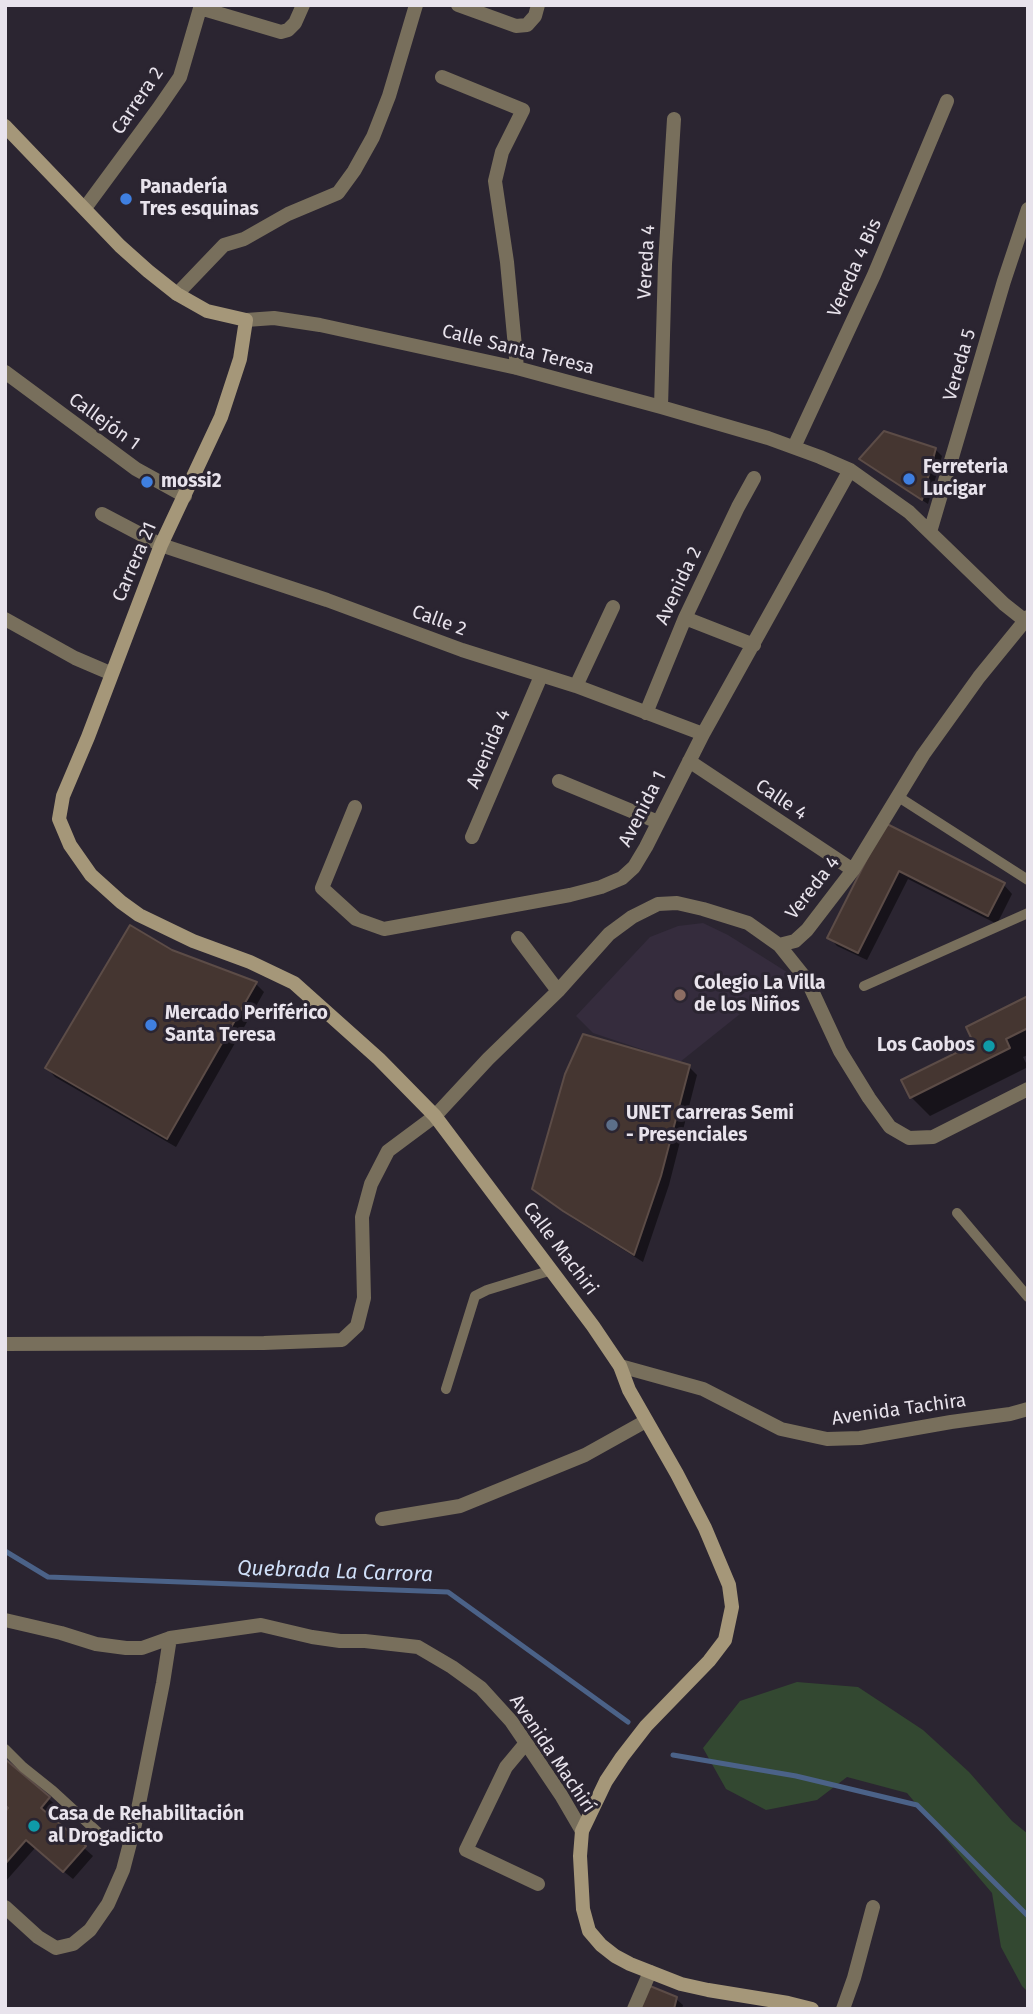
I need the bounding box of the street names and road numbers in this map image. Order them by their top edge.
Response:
street label: Carrera 2 [107,63,169,139]
street label: Vereda 4 Bis [823,215,887,321]
street label: Vereda 4 [634,224,660,300]
street label: Calle Santa Teresa [439,320,597,380]
street label: Vereda 5 [939,326,981,404]
street label: Callejón 1 [64,388,144,456]
street label: Carrera 21 [108,519,162,605]
street label: Avenida 2 [651,544,707,628]
street label: Calle 2 [409,601,469,641]
street label: Avenida 4 [462,706,516,792]
street label: Avenida 1 [614,767,672,851]
street label: Calle 4 [751,775,811,825]
street label: Vereda 4 [781,852,845,924]
street label: Calle Machiri [518,1198,602,1300]
street label: Avenida Tachira [830,1389,968,1431]
street label: Avenida Machirí [504,1691,600,1817]

